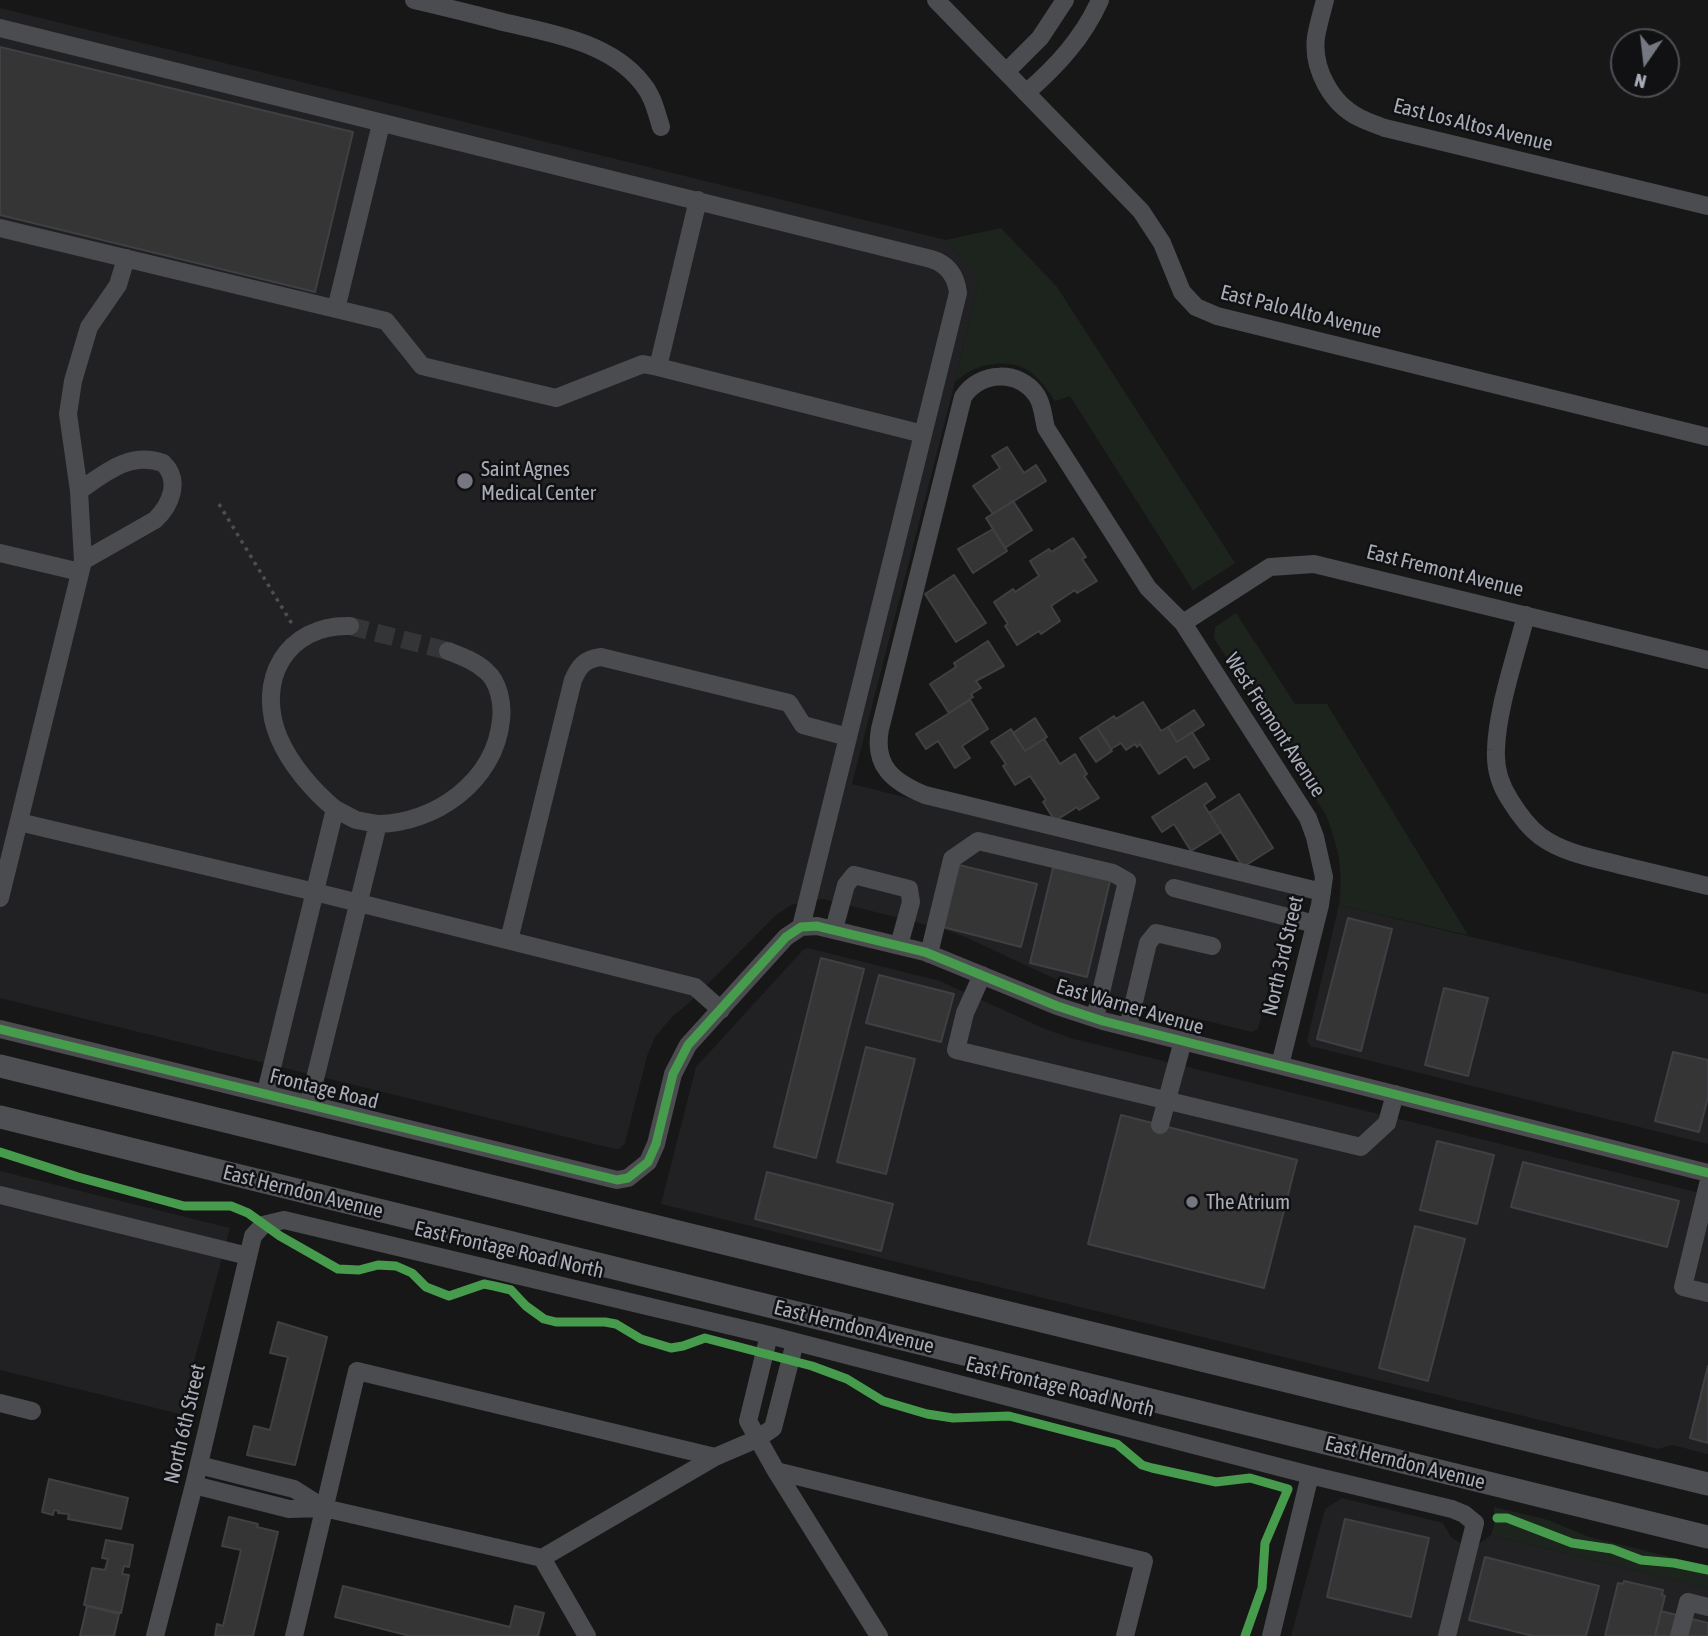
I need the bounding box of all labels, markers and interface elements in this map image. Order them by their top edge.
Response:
north arrow [1610,28,1680,98]
text: N [1632,69,1649,93]
street label: East Los Altos Avenue [1391,93,1555,157]
street label: East Palo Alto Avenue [1218,280,1384,344]
place label: Saint Agnes Medical Center [481,456,596,506]
marker: Saint Agnes Medical Center [455,471,475,491]
street label: East Fremont Avenue [1364,539,1526,603]
street label: West Fremont Avenue [1219,648,1331,802]
street label: North 3rd Street [1257,894,1309,1018]
street label: East Warner Avenue [1053,974,1207,1040]
street label: Frontage Road [267,1063,381,1115]
street label: East Herndon Avenue [220,1160,386,1224]
place label: The Atrium [1206,1189,1290,1215]
marker: The Atrium [1184,1194,1200,1210]
street label: East Frontage Road North [412,1216,606,1284]
street label: East Herndon Avenue [771,1295,937,1359]
street label: East Frontage Road North [963,1351,1157,1423]
street label: North 6th Street [159,1362,211,1486]
street label: East Herndon Avenue [1322,1431,1488,1495]

